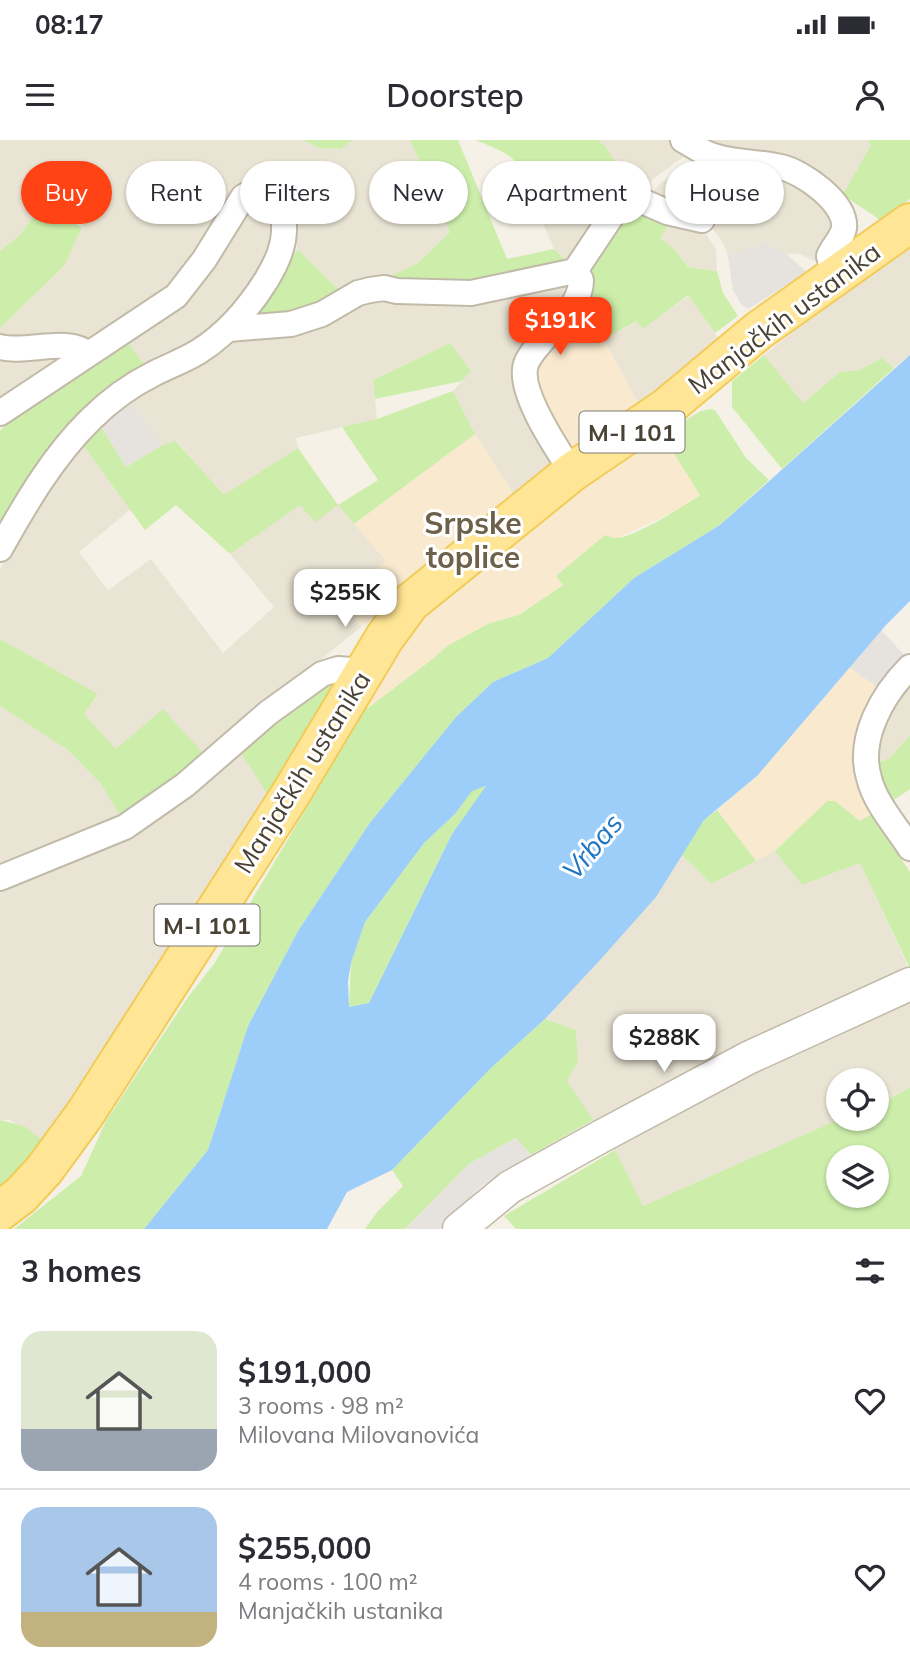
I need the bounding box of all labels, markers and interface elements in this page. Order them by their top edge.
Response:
text: 08:17 [35,8,104,41]
text: Doorstep [386,75,524,115]
icon: menu [21,76,59,114]
icon: person [851,76,889,114]
chip: Buy [21,161,112,224]
chip: Rent [126,161,226,224]
chip: Filters [240,161,355,224]
chip: New [369,161,468,224]
chip: Apartment [482,161,651,224]
chip: House [665,161,784,224]
street label: Manjačkih ustanika [681,235,887,401]
pin: $191K [511,298,609,357]
text: $191K [525,305,595,334]
road number: M-I 101 [580,412,684,452]
district label: Srpske toplice [424,504,522,576]
pin: $255K [296,570,394,629]
text: $255K [310,577,380,606]
street label: Manjačkih ustanika [226,665,378,879]
water label: Vrbas [554,806,630,886]
road number: M-I 101 [154,904,260,946]
pin: $288K [615,1014,713,1074]
text: $288K [629,1022,699,1051]
map controls [826,1068,889,1208]
button: locate [826,1068,889,1131]
button: layers [826,1145,889,1208]
text: 3 homes [21,1252,142,1290]
icon: filters [851,1252,889,1290]
text: $191,000 [238,1353,371,1391]
icon: home [77,1359,161,1443]
icon: heart [851,1382,889,1420]
text: 3 rooms · 98 m² [238,1391,404,1420]
text: Milovana Milovanovića [238,1420,479,1449]
text: $255,000 [238,1529,371,1567]
icon: home [77,1535,161,1619]
icon: heart [851,1558,889,1596]
text: 4 rooms · 100 m² [238,1567,418,1596]
text: Manjačkih ustanika [238,1596,443,1625]

